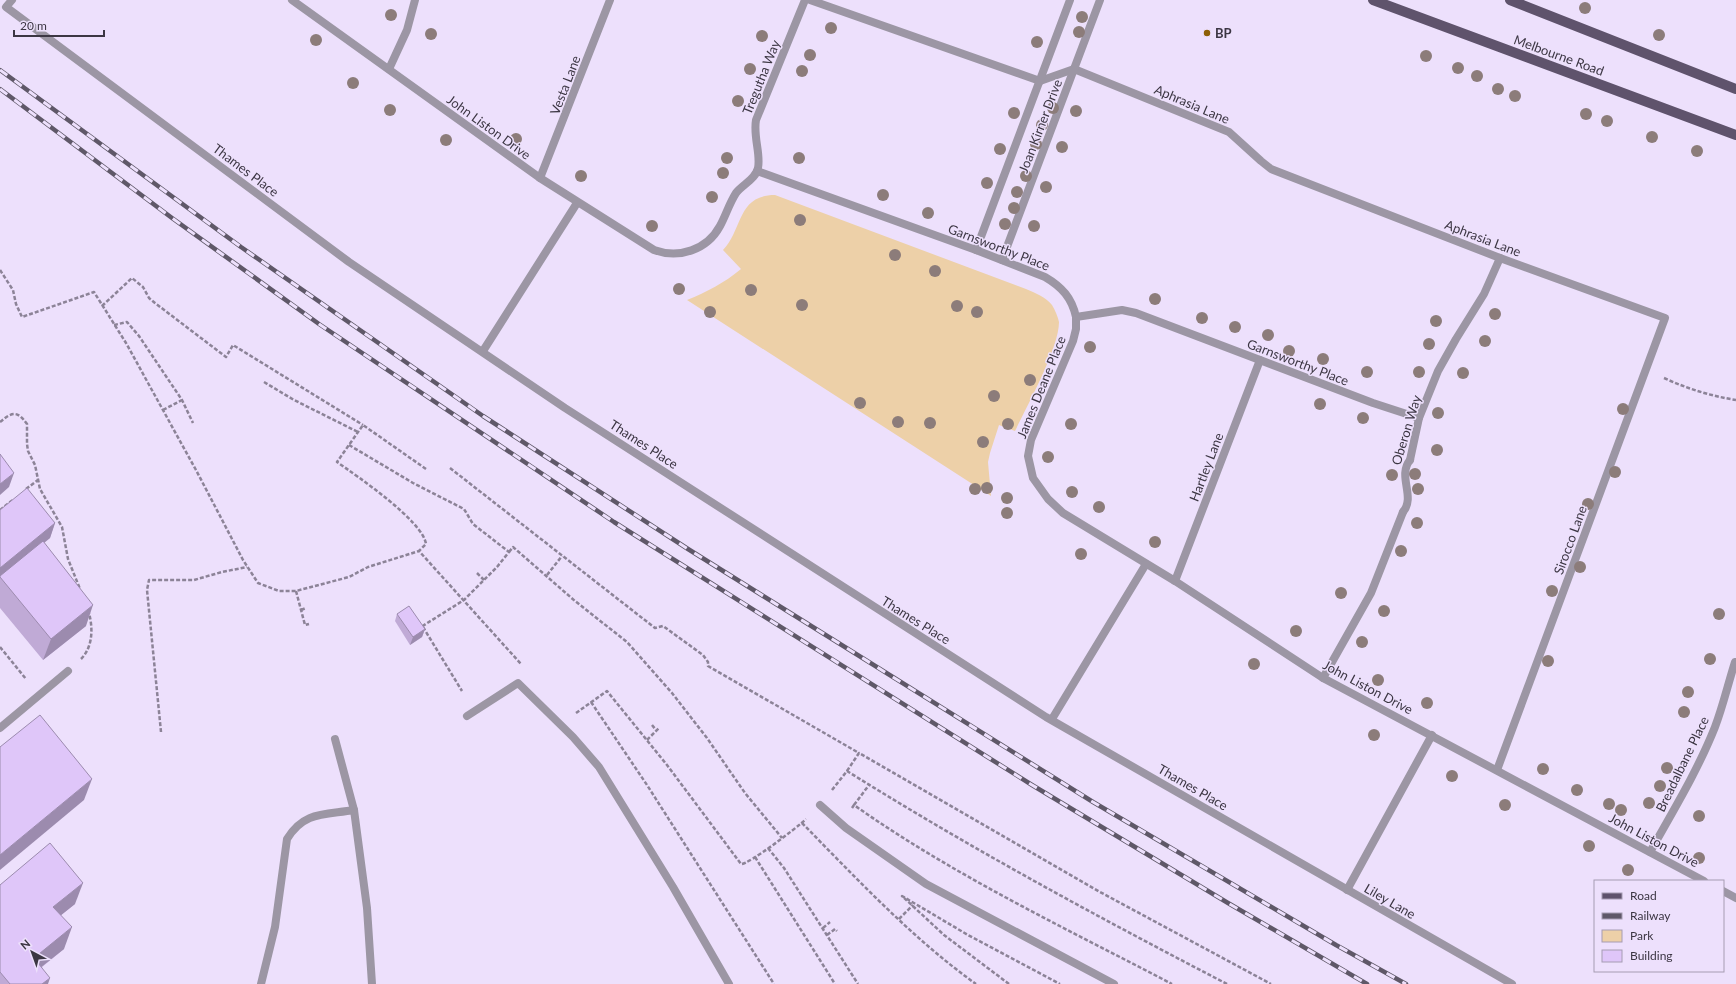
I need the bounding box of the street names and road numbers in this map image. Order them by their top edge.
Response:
street label: Melbourne Road [1512,31,1606,79]
street label: Tregutha Way [739,37,783,117]
street label: Vesta Lane [546,53,584,117]
street label: Joan Kirner Drive [1015,77,1065,175]
street label: Aphrasia Lane [1152,81,1232,127]
street label: John Liston Drive [444,91,534,163]
street label: Thames Place [210,140,282,200]
street label: Aphrasia Lane [1443,216,1523,260]
street label: Garnsworthy Place [946,220,1052,274]
street label: James Deane Place [1013,333,1069,441]
street label: Garnsworthy Place [1245,335,1351,389]
street label: Oberon Way [1388,393,1424,467]
street label: Thames Place [607,416,681,472]
street label: Hartley Lane [1186,430,1226,504]
street label: Sirocco Lane [1550,503,1590,577]
street label: Thames Place [879,593,953,648]
street label: John Liston Drive [1320,657,1416,717]
street label: Breadalbane Place [1652,714,1712,814]
street label: Thames Place [1155,761,1231,814]
street label: John Liston Drive [1606,810,1702,870]
street label: Liley Lane [1362,880,1419,922]

